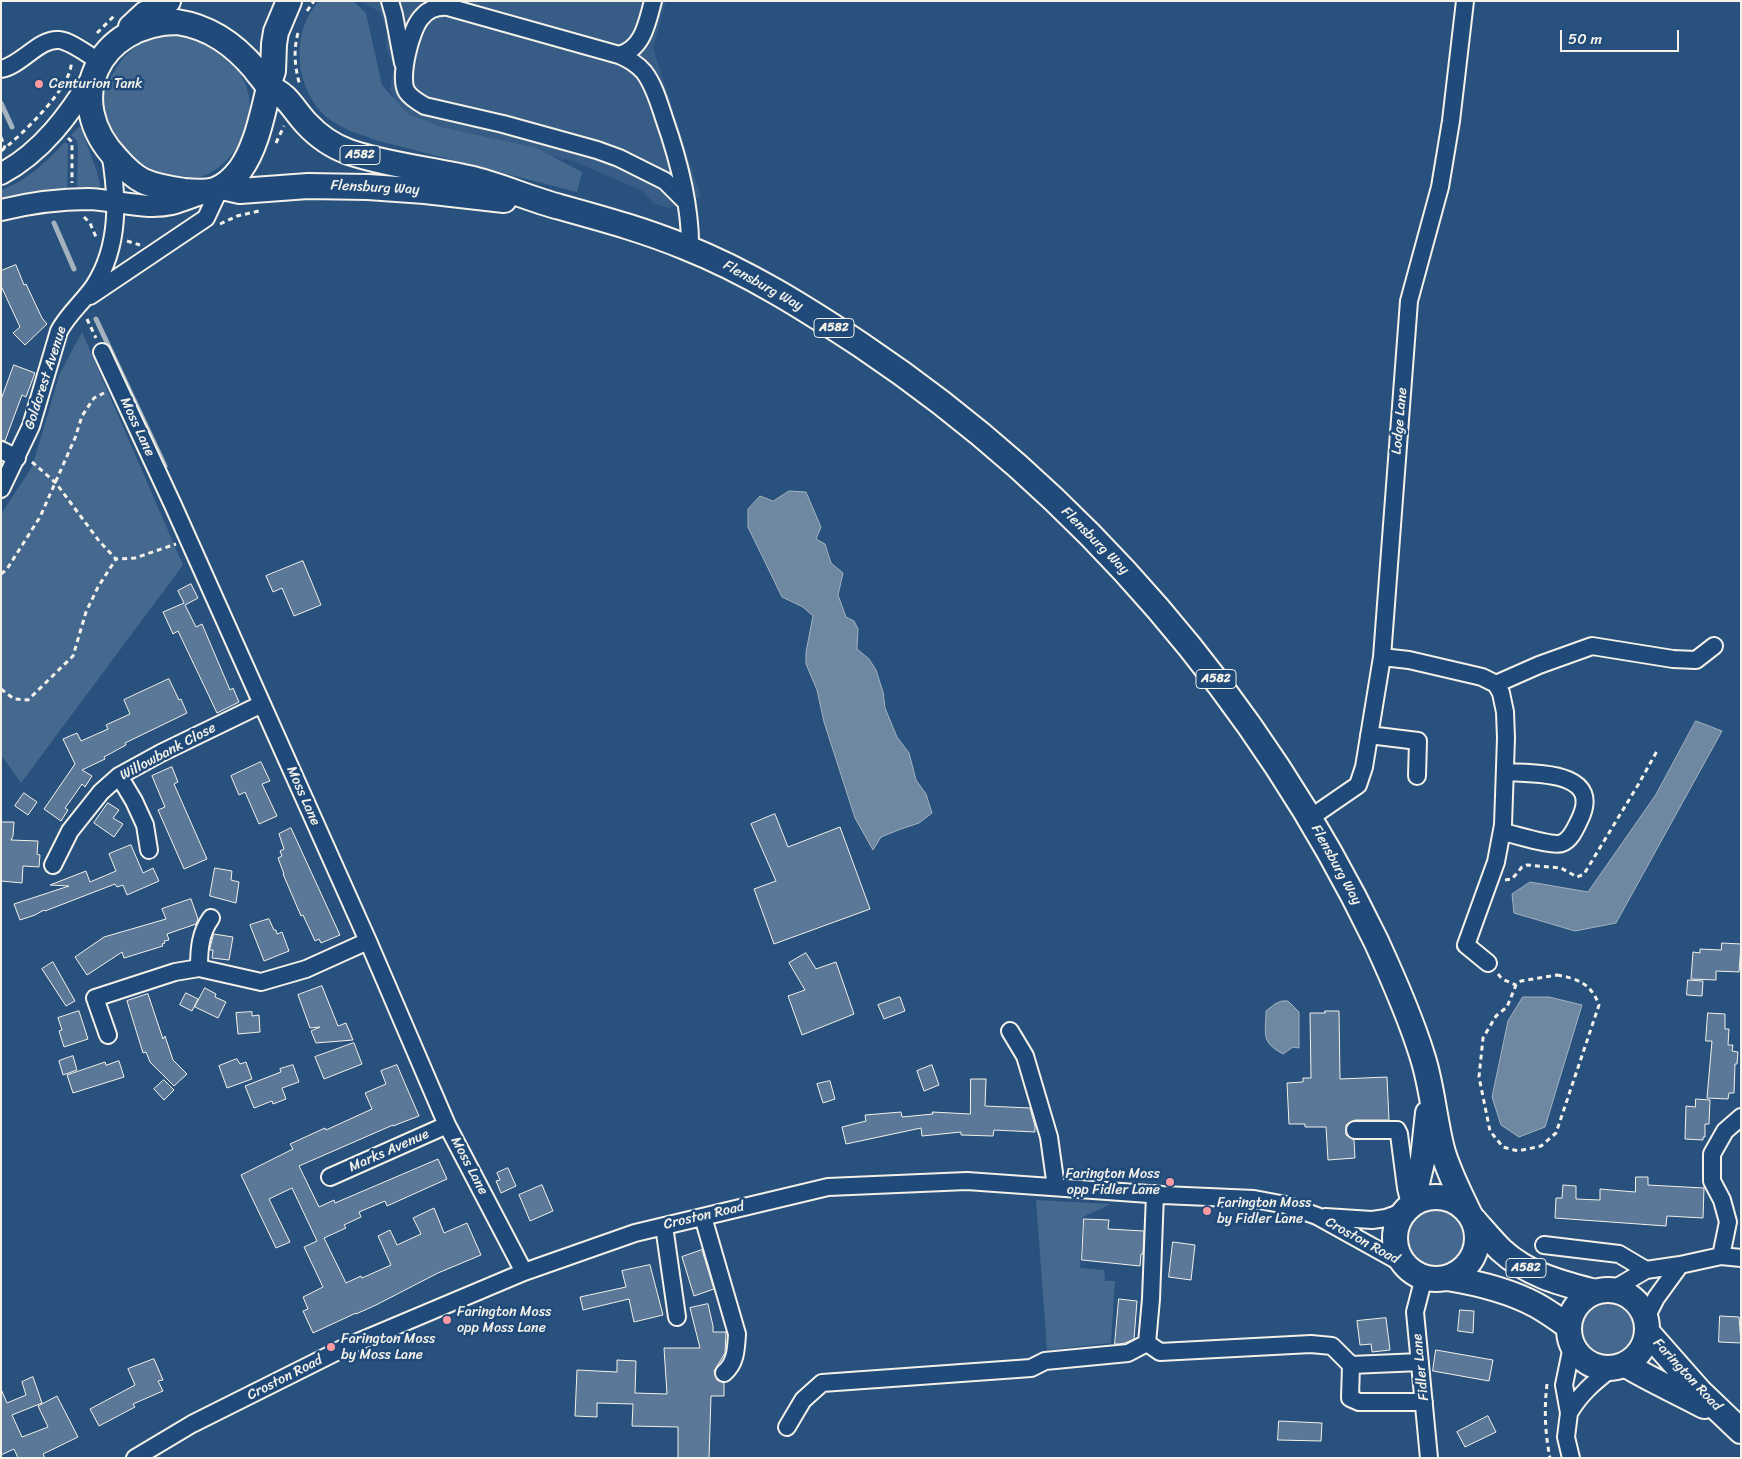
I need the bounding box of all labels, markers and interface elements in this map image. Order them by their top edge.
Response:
scale bar [1562,20,1681,52]
text: 50 m [1568,26,1602,52]
place label: Centurion Tank [49,76,143,92]
marker: Centurion Tank [33,78,45,90]
road number: A582 [340,146,380,164]
street label: Flensburg Way [330,177,420,199]
street label: Flensburg Way [720,257,806,315]
road number: A582 [814,318,854,338]
street label: Goldcrest Avenue [21,324,71,432]
street label: Lodge Lane [1389,387,1411,455]
street label: Moss Lane [116,395,158,459]
street label: Flensburg Way [1058,504,1132,578]
road number: A582 [1196,670,1236,689]
street label: Willowbank Close [117,720,219,784]
street label: Moss Lane [282,764,324,828]
street label: Flensburg Way [1307,822,1365,908]
street label: Marks Avenue [346,1126,432,1176]
street label: Moss Lane [447,1134,491,1198]
place label: Farington Moss opp Fidler Lane [1065,1166,1160,1198]
marker: Farington Moss opp Fidler Lane [1164,1176,1176,1188]
place label: Farington Moss by Fidler Lane [1217,1195,1312,1228]
street label: Croston Road [662,1199,746,1233]
marker: Farington Moss by Fidler Lane [1201,1205,1213,1217]
street label: Croston Road [1322,1214,1402,1268]
road number: A582 [1506,1258,1546,1278]
place label: Farington Moss opp Moss Lane [457,1304,552,1336]
marker: Farington Moss opp Moss Lane [441,1314,453,1326]
place label: Farington Moss by Moss Lane [341,1331,436,1364]
street label: Fidler Lane [1409,1332,1433,1402]
street label: Farington Road [1649,1335,1725,1415]
marker: Farington Moss by Moss Lane [325,1341,337,1353]
street label: Croston Road [245,1352,325,1404]

